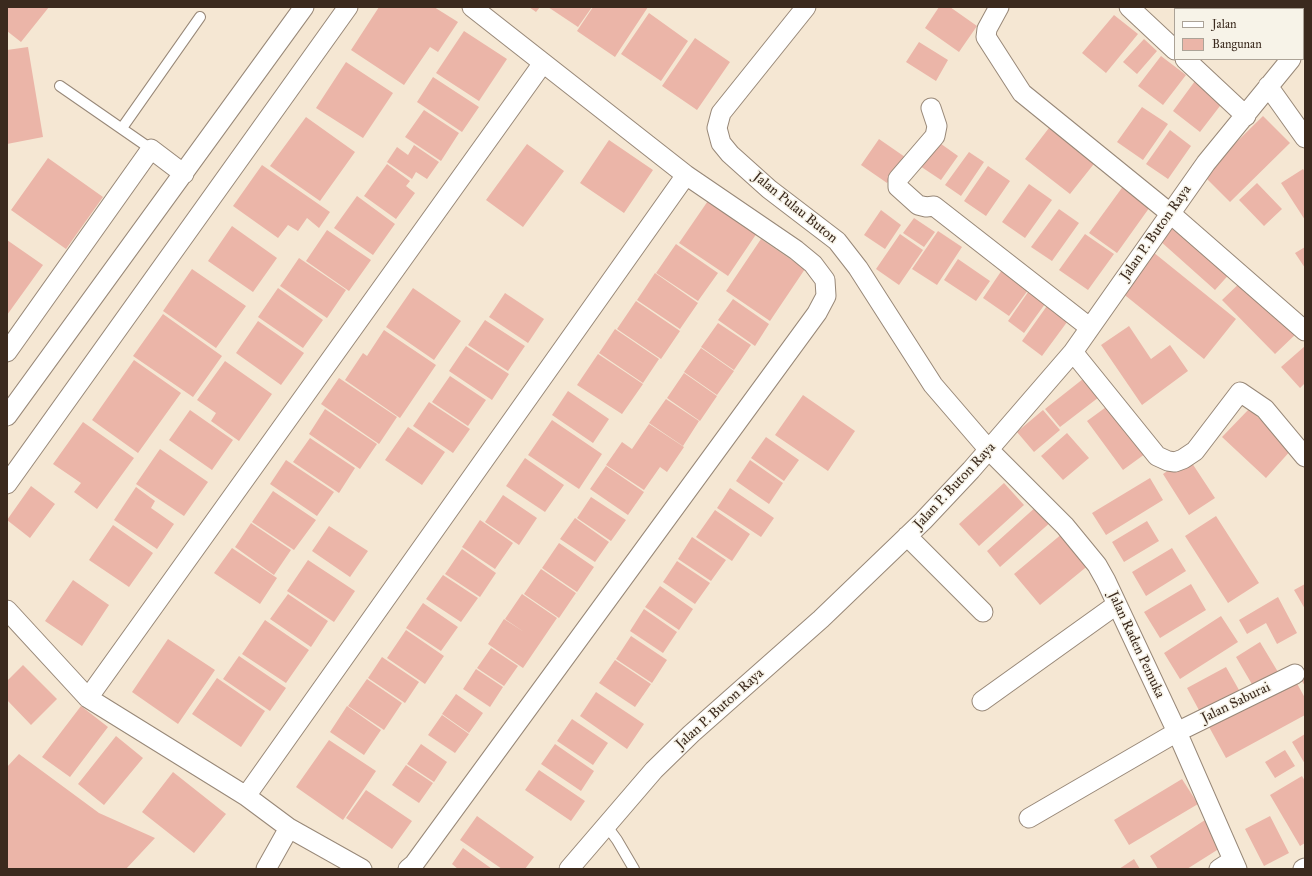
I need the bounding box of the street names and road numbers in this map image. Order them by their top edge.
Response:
street label: Jalan Pulau Buton [749,169,841,247]
street label: Jalan P. Buton Raya [1117,182,1195,284]
street label: Jalan P. Buton Raya [911,439,999,533]
street label: Jalan Raden Pemuka [1104,589,1168,701]
street label: Jalan P. Buton Raya [673,665,767,753]
street label: Jalan Saburai [1199,679,1273,727]

